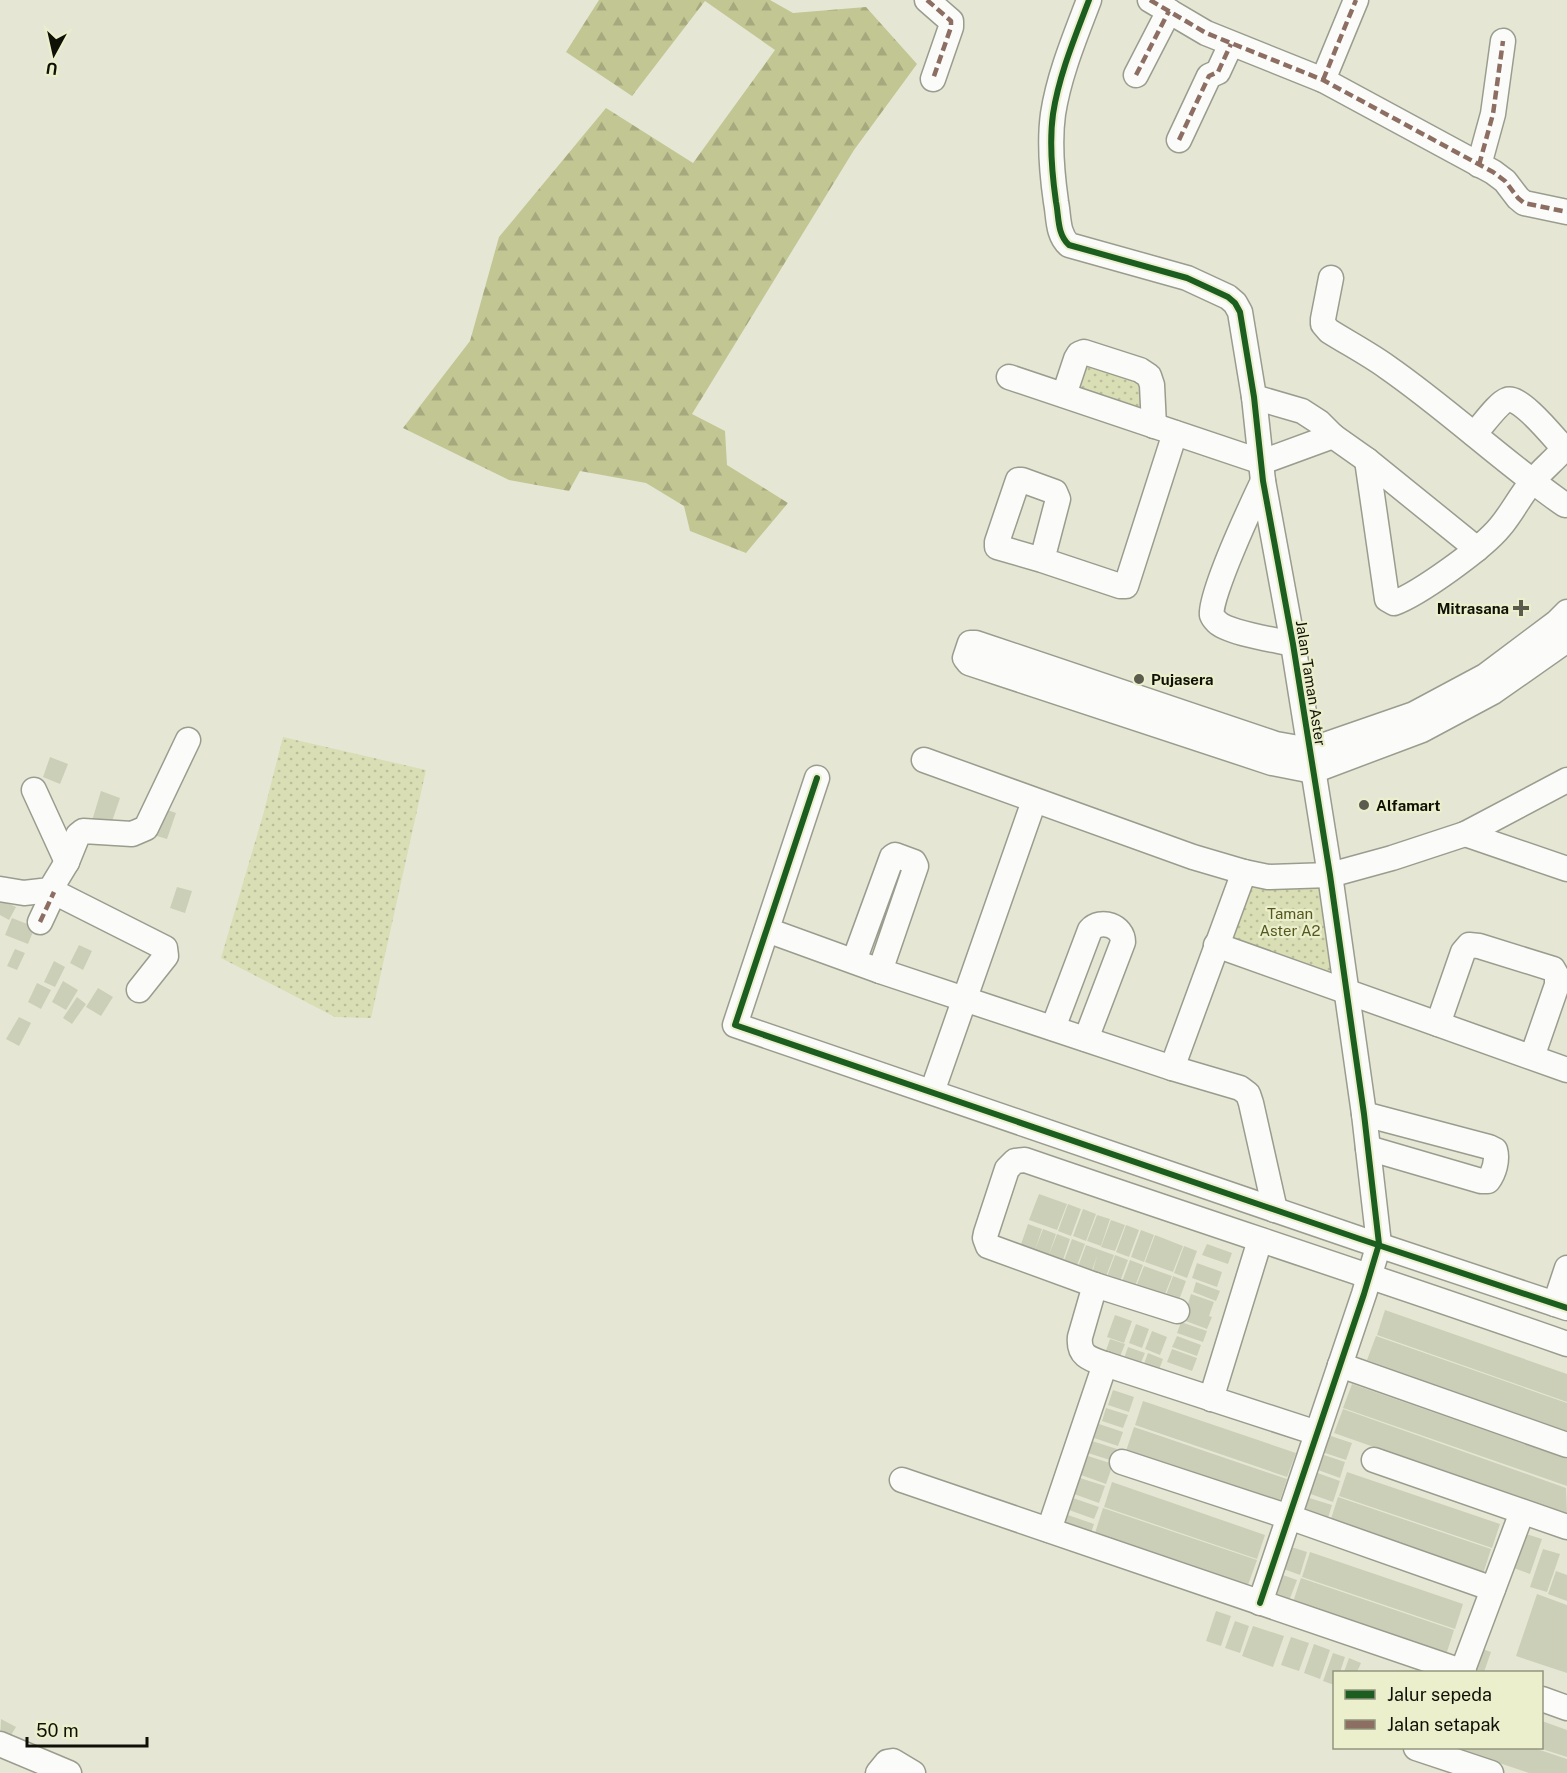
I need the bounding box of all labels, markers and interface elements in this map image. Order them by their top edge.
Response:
north arrow [24,24,84,84]
text: U [45,58,59,79]
place label: Mitrasana [1437,600,1509,617]
marker: Mitrasana [1514,601,1528,615]
street label: Jalan Taman Aster [1293,619,1329,747]
place label: Pujasera [1151,671,1214,688]
marker: Pujasera [1132,672,1146,686]
place label: Alfamart [1376,797,1440,814]
marker: Alfamart [1357,798,1371,812]
park label: Taman Aster A2 [1259,905,1321,939]
legend [1333,1671,1543,1749]
text: Jalur sepeda [1387,1684,1492,1705]
scale bar [27,1710,147,1748]
text: Jalan setapak [1387,1714,1500,1735]
text: 50 m [36,1720,79,1741]

